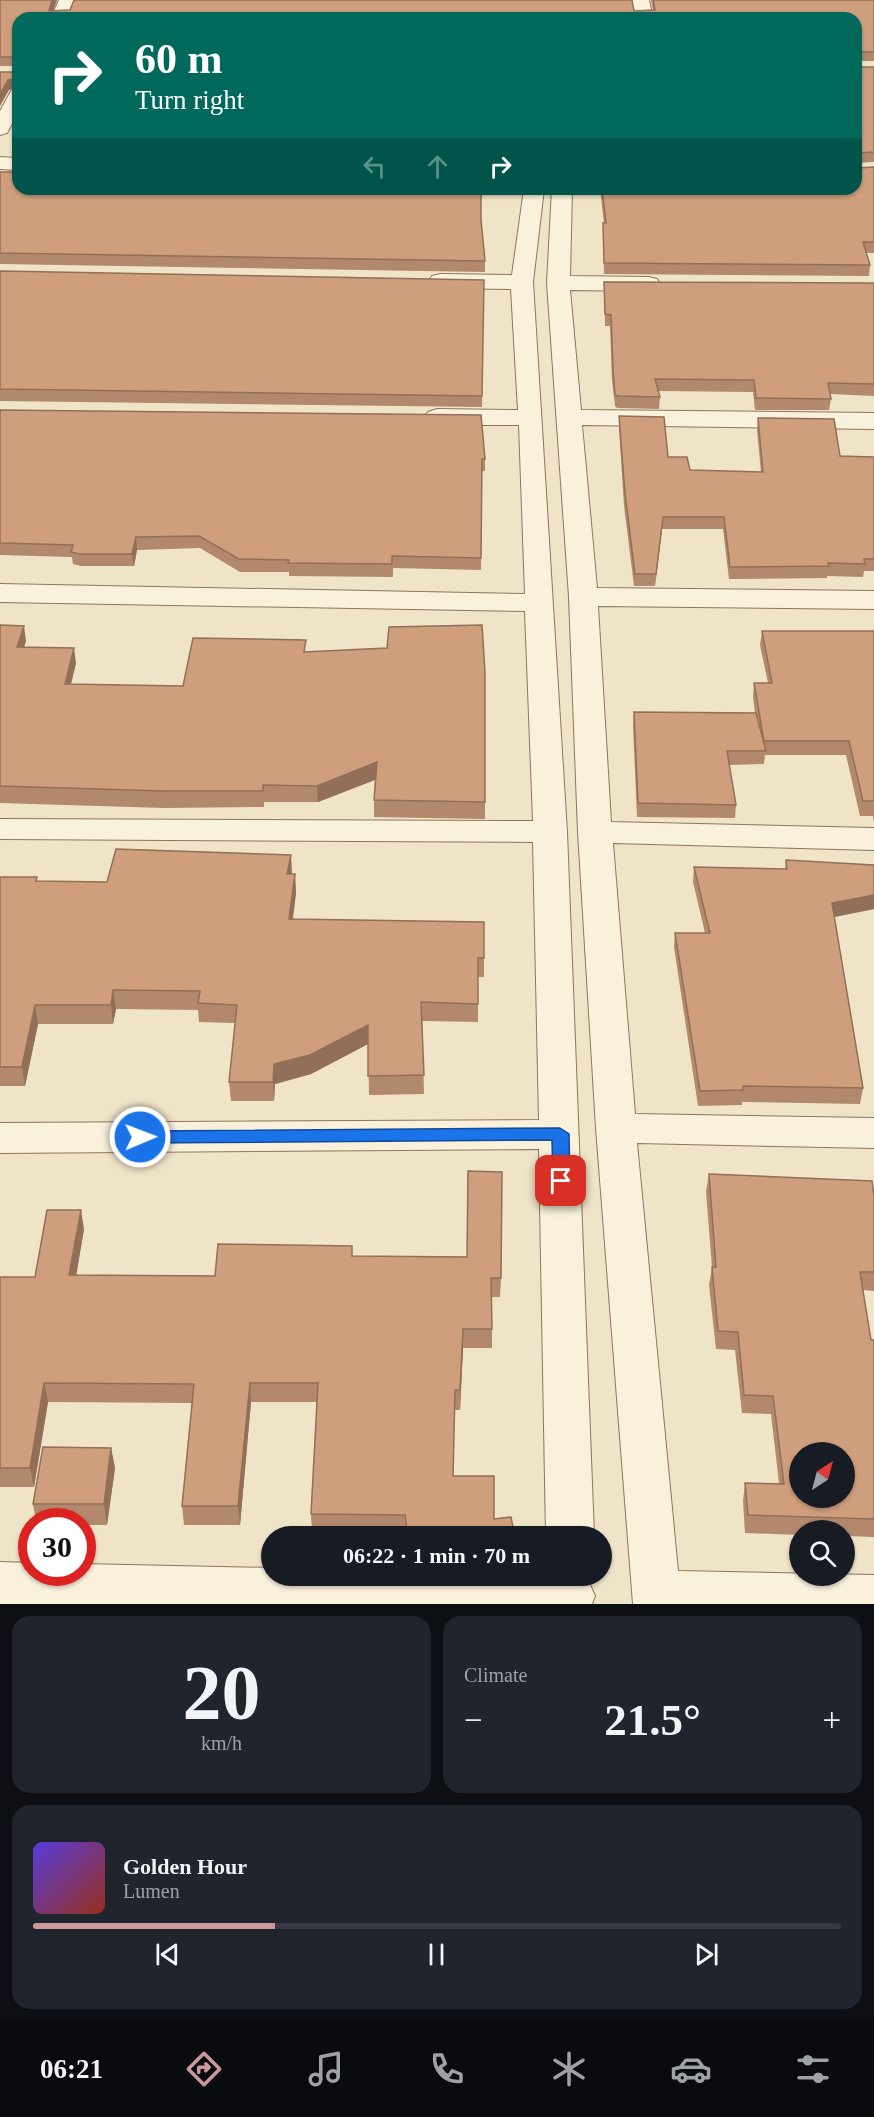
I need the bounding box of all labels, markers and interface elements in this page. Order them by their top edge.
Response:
icon: right [36,36,114,114]
text: 60 m [135,36,223,82]
text: Turn right [135,85,244,115]
icon: left [358,150,391,183]
icon: ahead [421,150,454,183]
icon: right [484,150,517,183]
position arrow [108,1105,172,1169]
pin [535,1155,586,1206]
icon: arrive [544,1164,577,1197]
north arrow [789,1442,855,1508]
map controls [789,1442,855,1586]
speed limit sign: 30 [18,1508,96,1586]
button: search [789,1520,855,1586]
text: 06:22 · 1 min · 70 m [343,1543,530,1568]
text: 20 [183,1649,261,1736]
text: Climate [464,1664,527,1686]
text: 21.5° [604,1695,701,1745]
text: − [464,1702,483,1738]
text: + [822,1702,841,1738]
text: km/h [201,1732,242,1754]
text: Golden Hour [123,1854,247,1879]
text: Lumen [123,1880,180,1902]
icon: previous [151,1938,184,1971]
icon: pause [420,1938,453,1971]
icon: next [690,1938,723,1971]
icon: directions [183,2048,225,2090]
icon: music [305,2048,347,2090]
icon: phone [426,2048,468,2090]
icon: climate [548,2048,590,2090]
icon: car [670,2048,712,2090]
icon: filters [792,2048,834,2090]
text: 06:21 [40,2054,103,2084]

